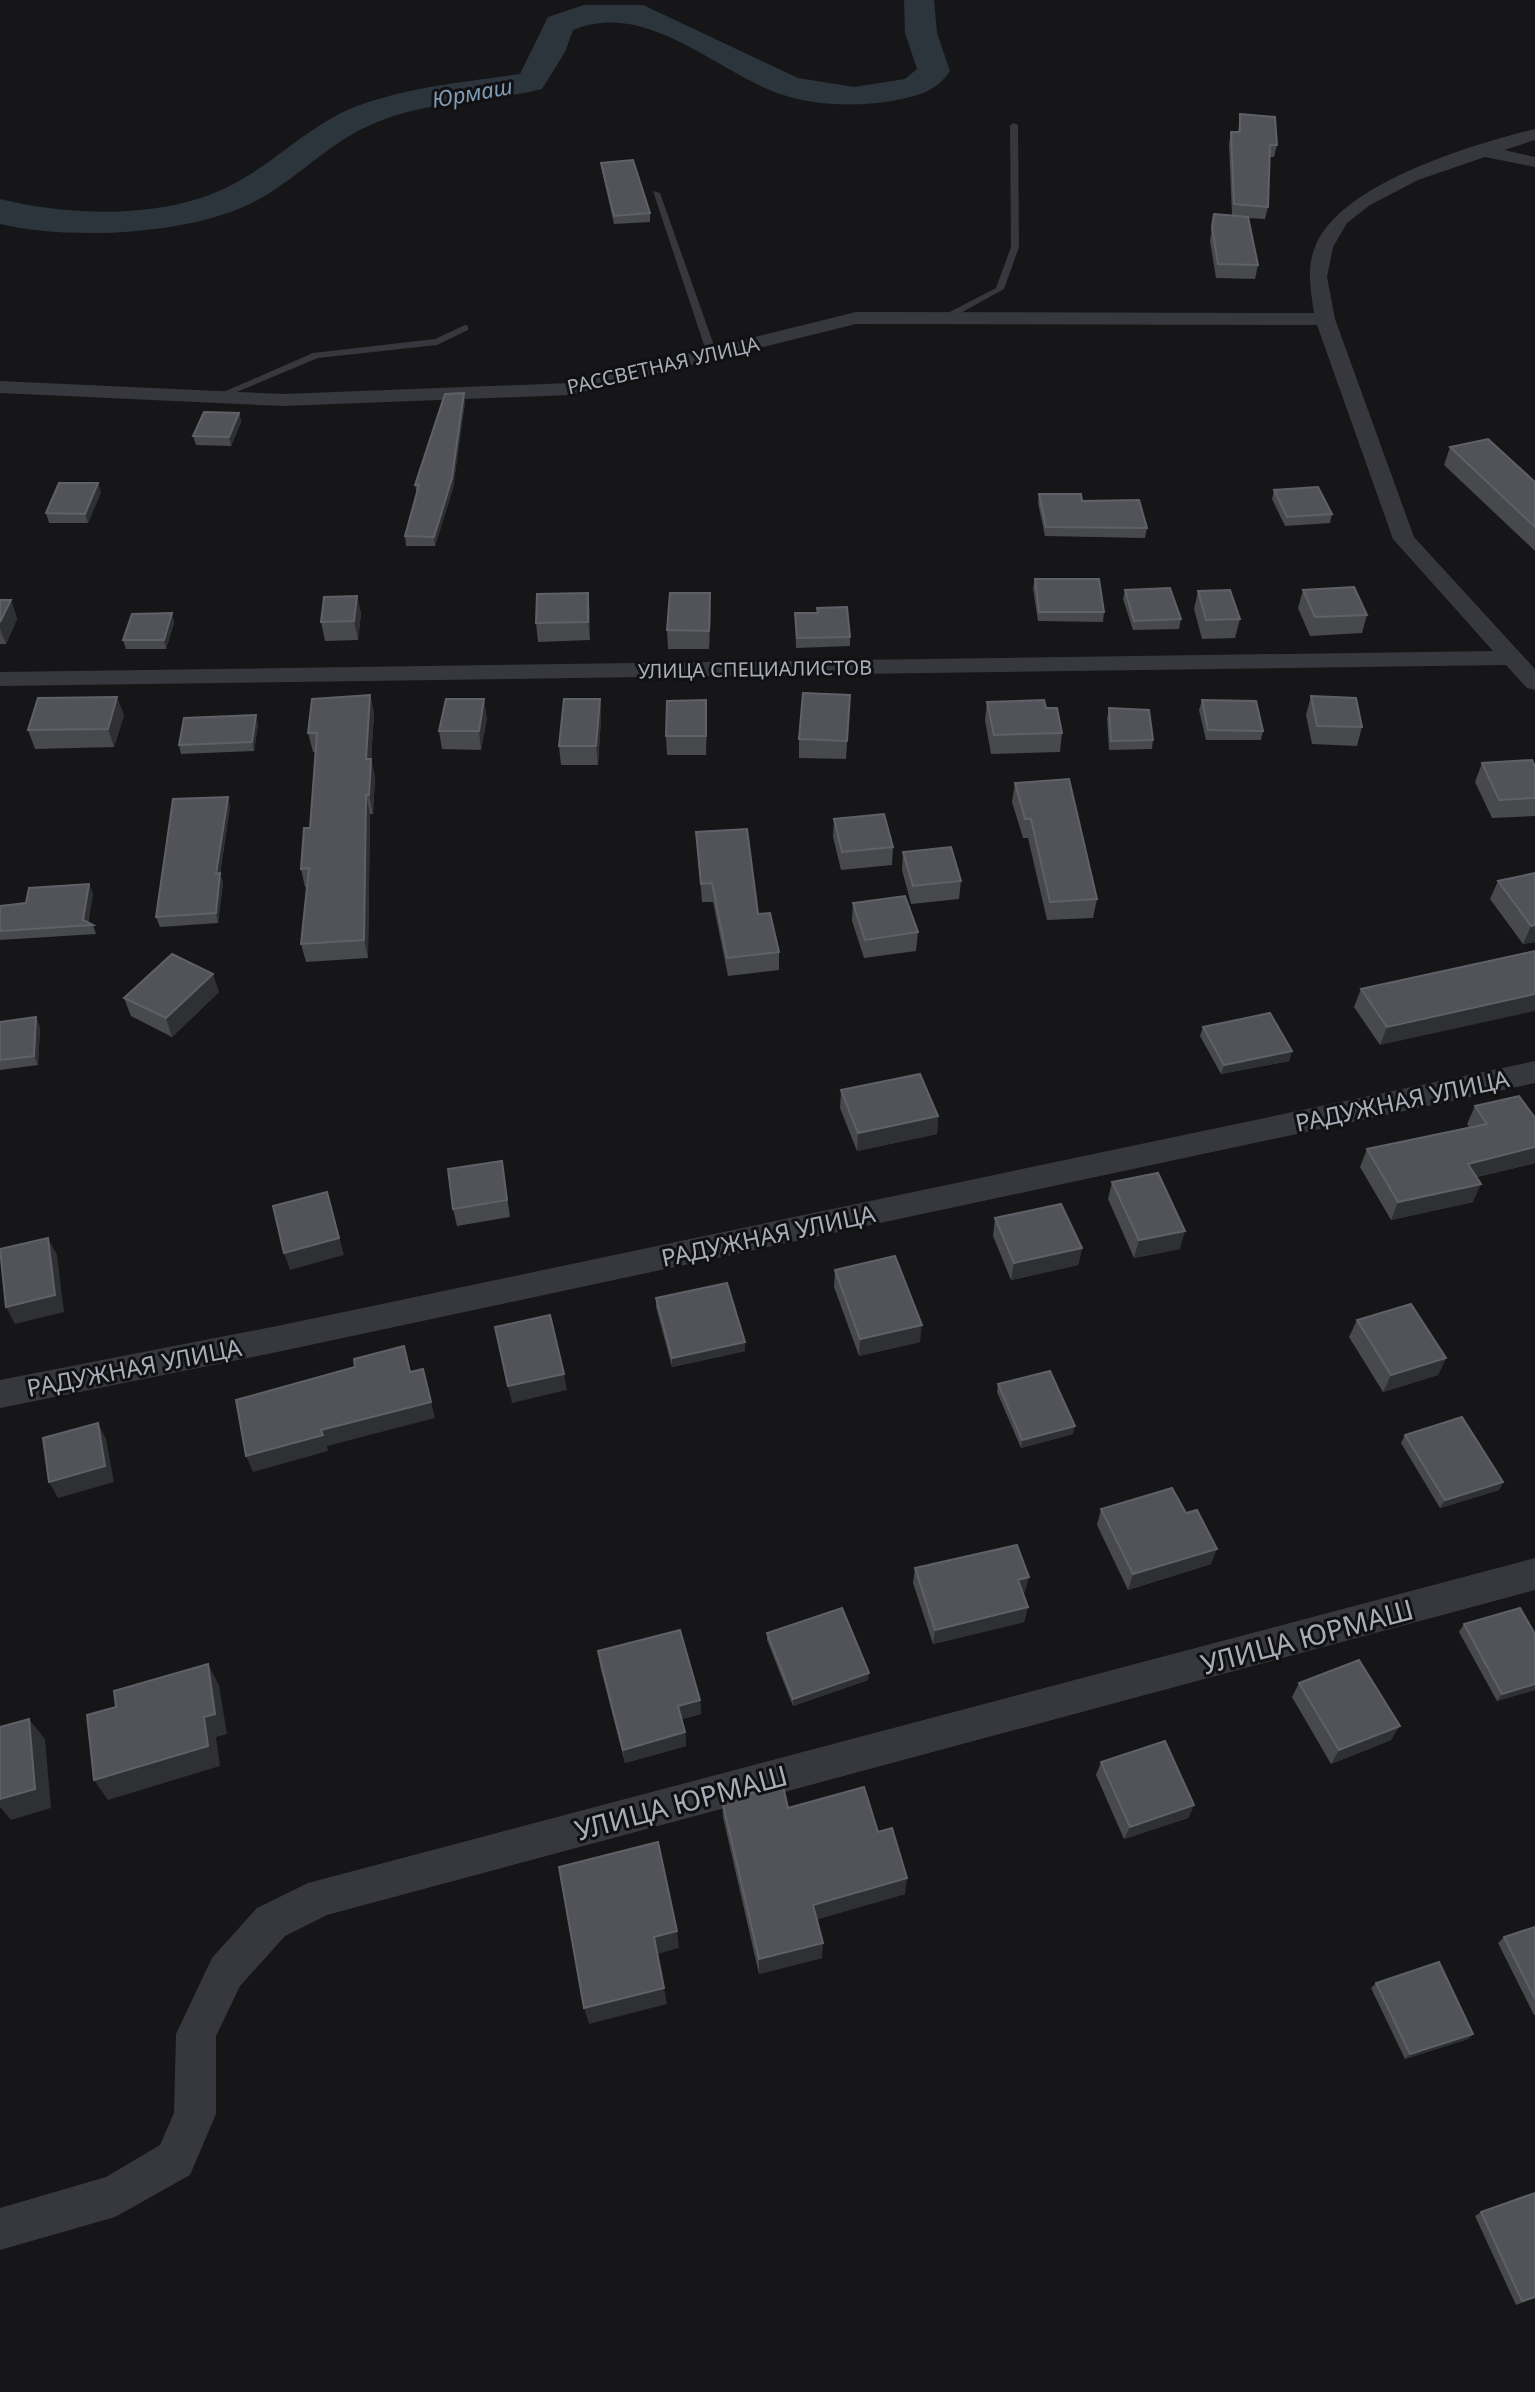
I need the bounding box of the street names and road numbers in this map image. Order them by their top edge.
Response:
street label: РАССВЕТНАЯ УЛИЦА [564,330,762,400]
street label: УЛИЦА СПЕЦИАЛИСТОВ [638,653,872,685]
street label: РАДУЖНАЯ УЛИЦА [1292,1061,1513,1139]
street label: РАДУЖНАЯ УЛИЦА [658,1196,879,1274]
street label: РАДУЖНАЯ УЛИЦА [24,1330,245,1404]
street label: УЛИЦА ЮРМАШ [1197,1589,1417,1683]
street label: УЛИЦА ЮРМАШ [571,1755,791,1849]

